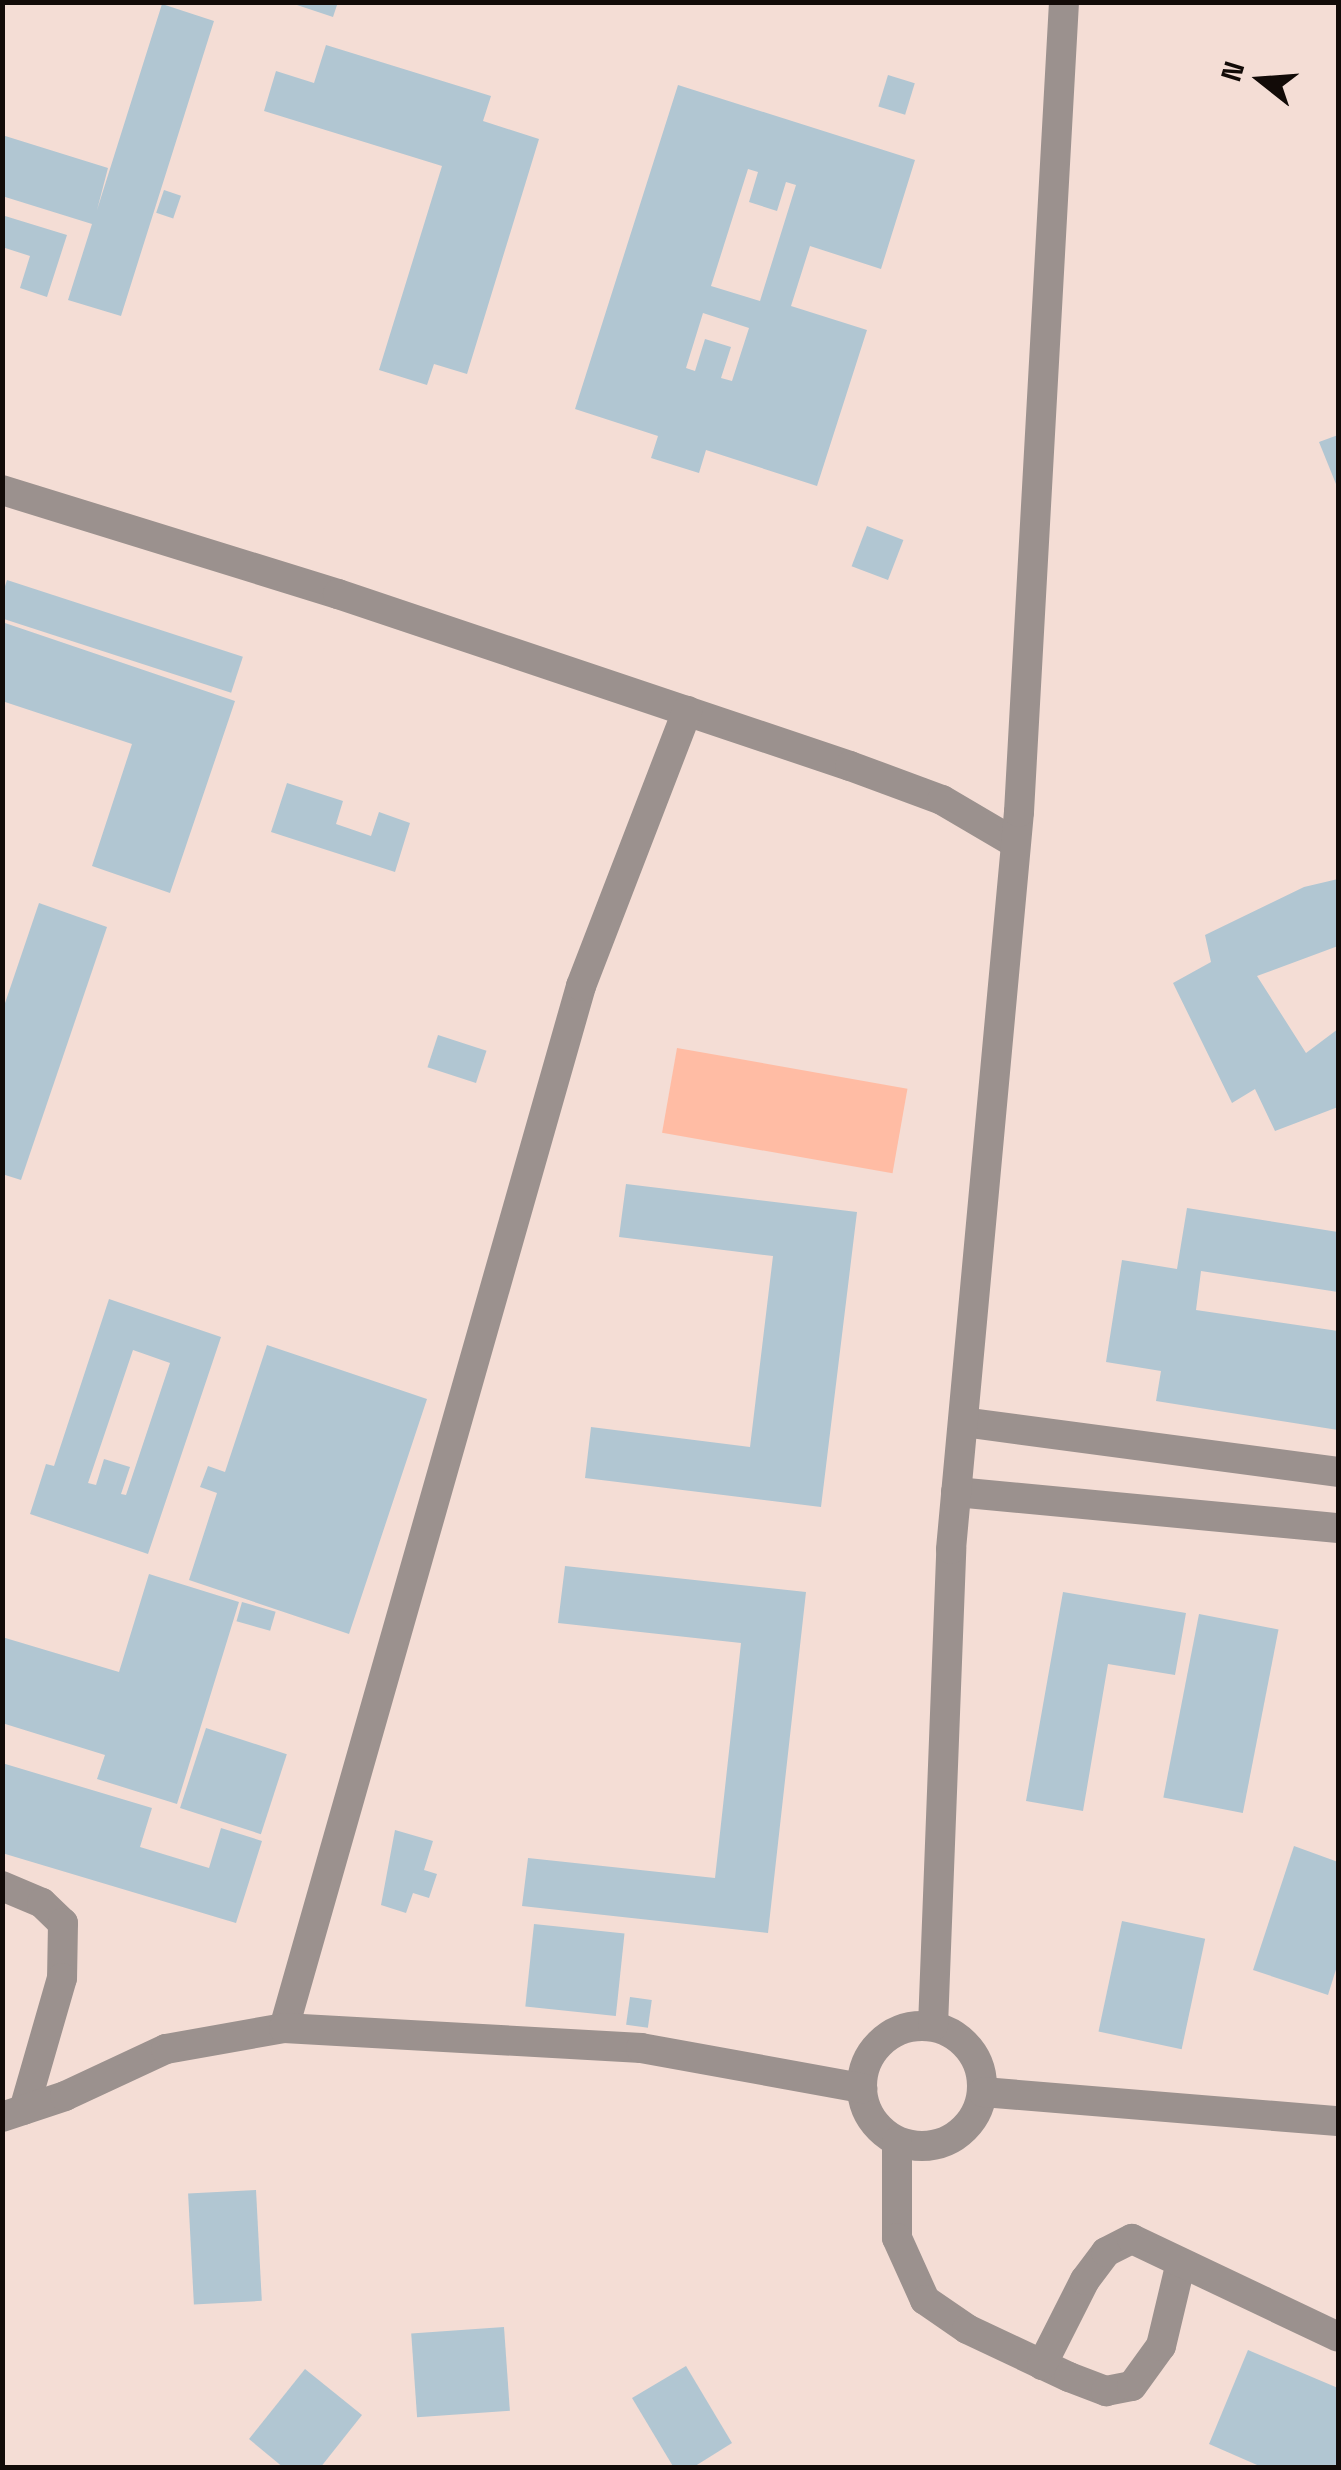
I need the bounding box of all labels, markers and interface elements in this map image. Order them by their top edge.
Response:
north arrow [1211,30,1311,130]
text: N [1212,57,1252,85]

